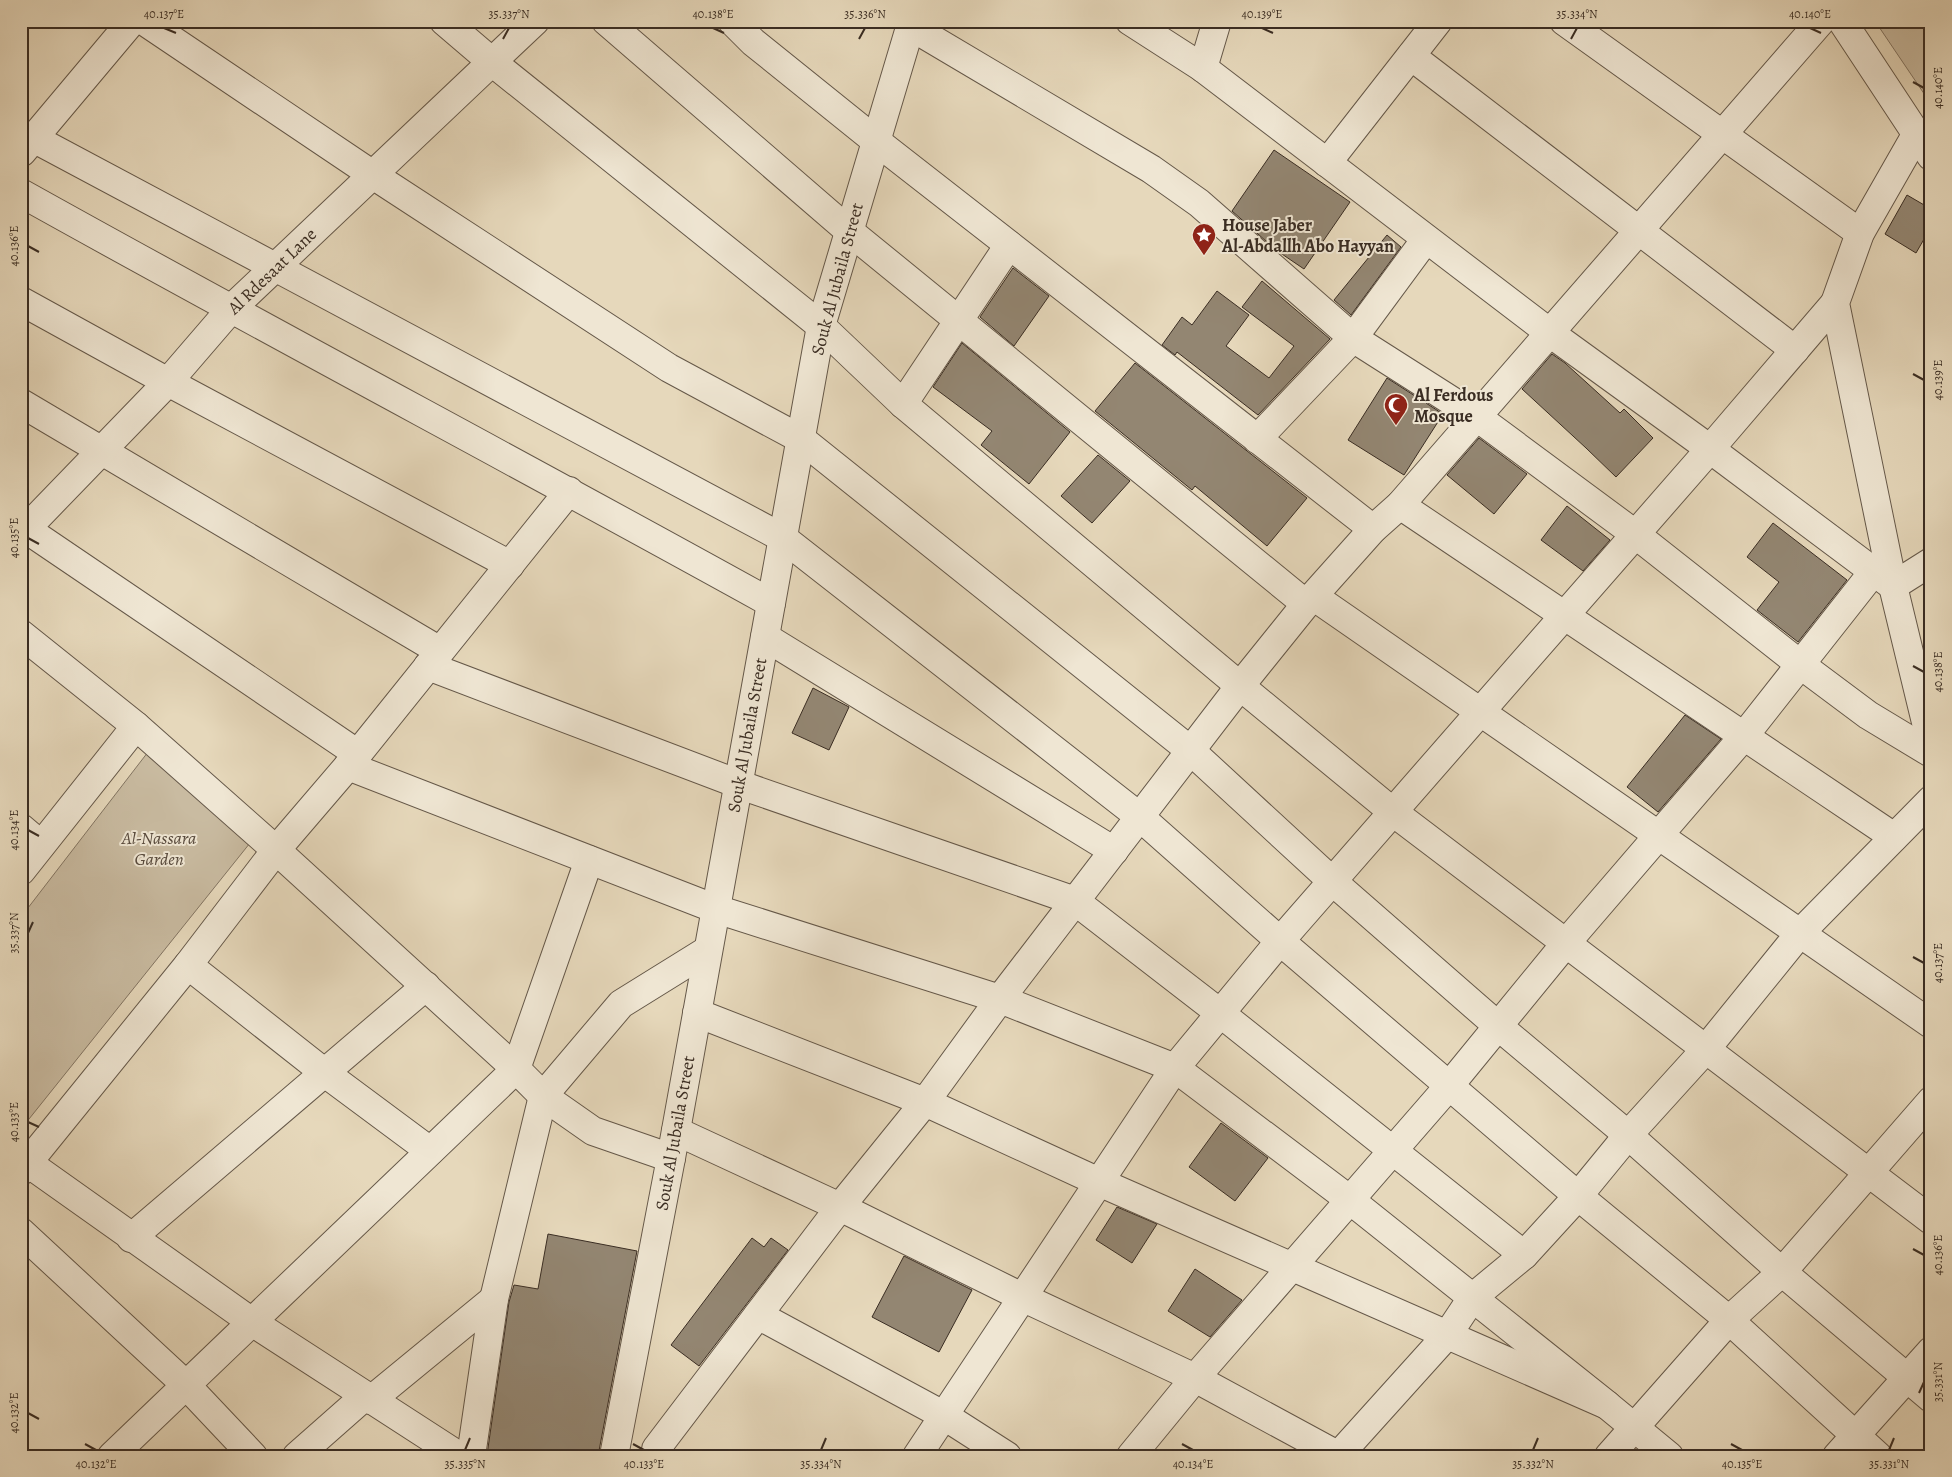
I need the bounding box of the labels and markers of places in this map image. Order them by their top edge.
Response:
place label: House Jaber Al-Abdallh Abo Hayyan [1221,213,1394,258]
place icon: House Jaber Al-Abdallh Abo Hayyan [1191,222,1217,256]
place label: Al Ferdous Mosque [1413,383,1493,428]
mosque icon: Al Ferdous Mosque [1383,392,1409,426]

